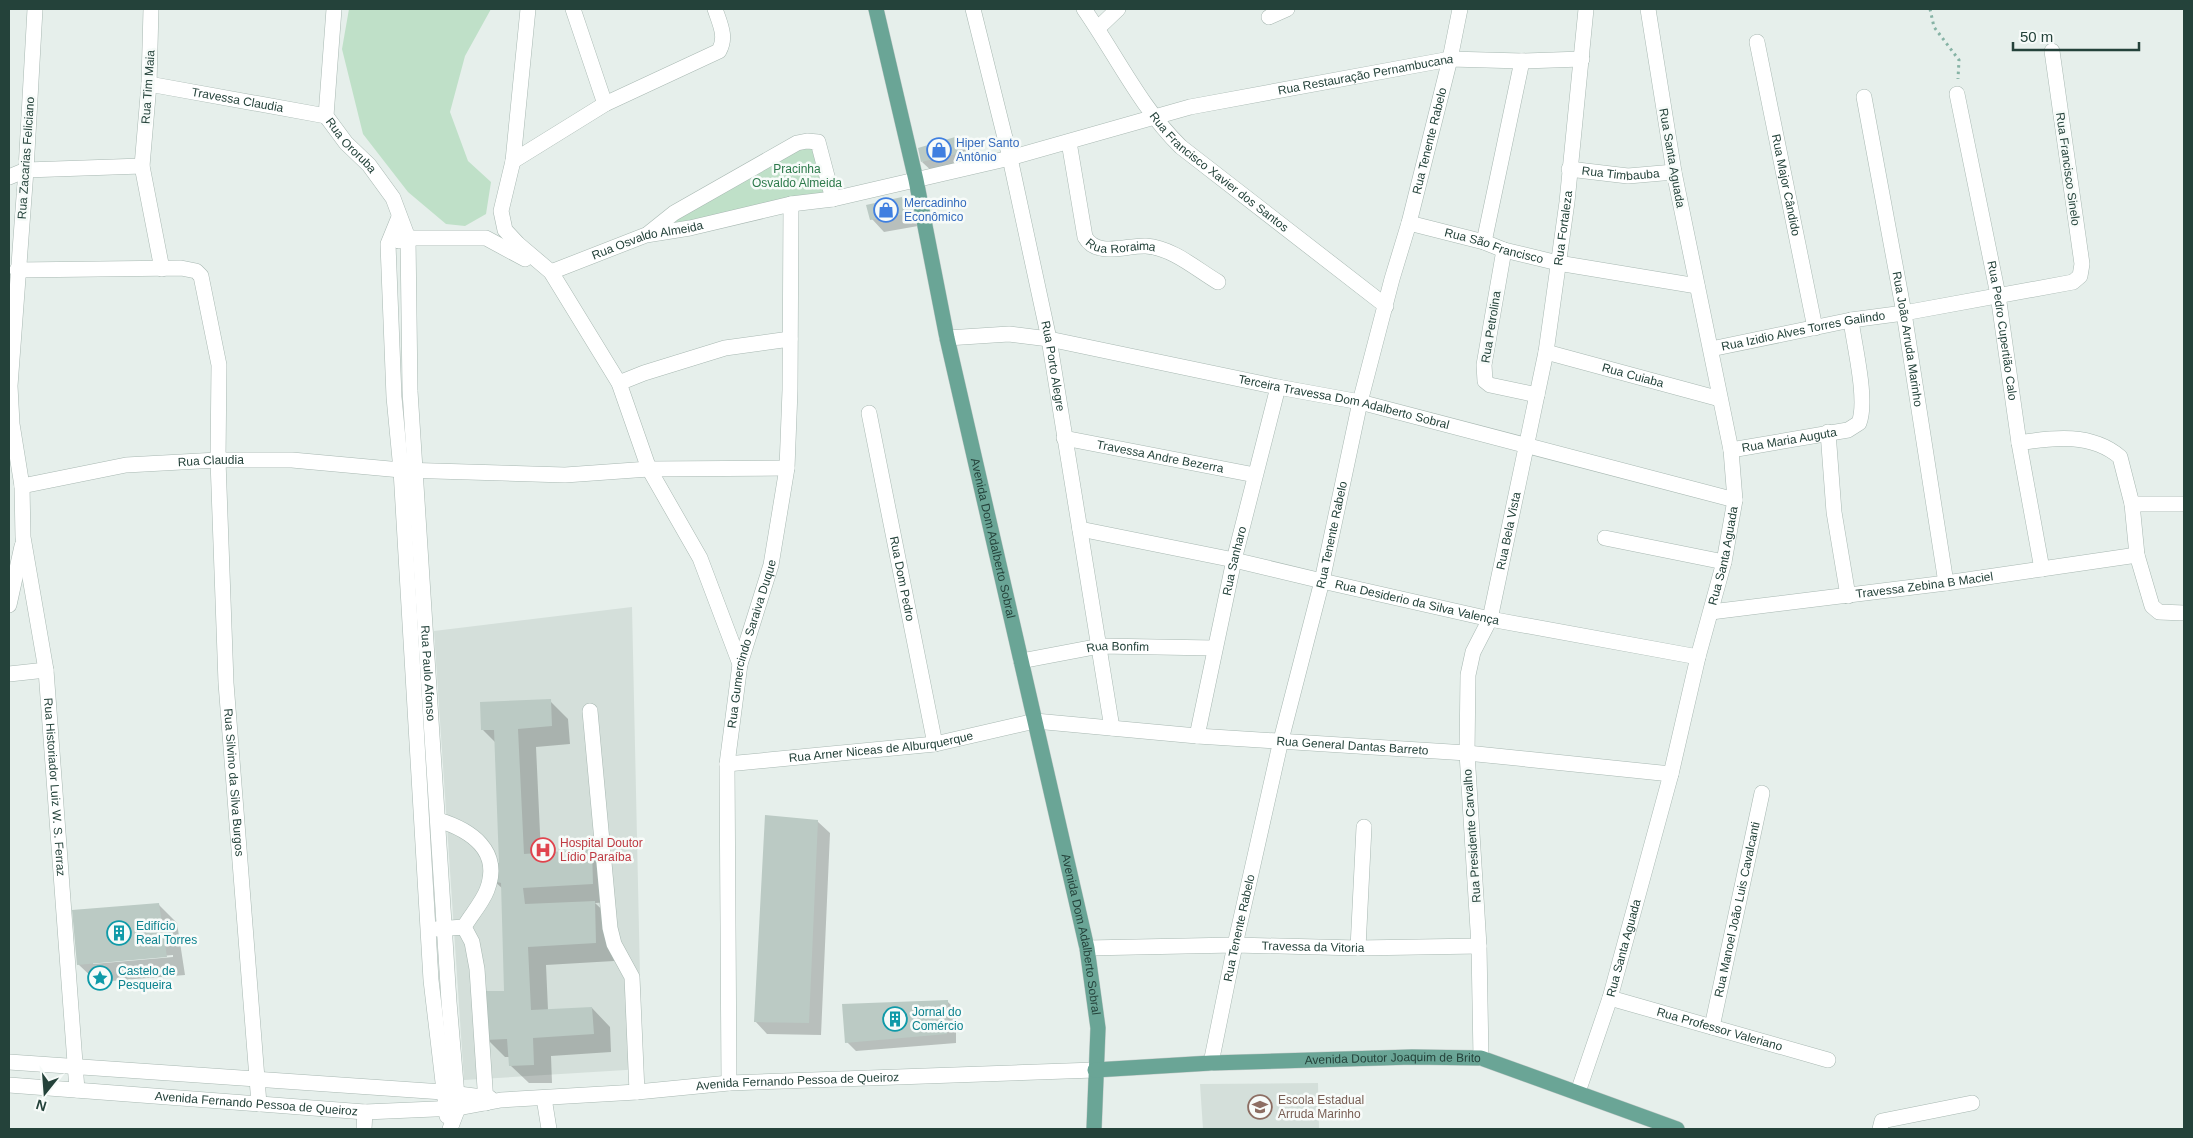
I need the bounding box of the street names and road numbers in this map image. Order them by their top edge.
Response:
street label: Rua Tim Maia [138,49,158,124]
street label: Rua Restauração Pernambucana [1277,52,1454,98]
street label: Travessa Claudia [191,85,285,115]
street label: Rua Tenente Rabelo [1409,86,1450,196]
street label: Rua Zacarias Feliciano [15,96,37,220]
street label: Rua Santa Aguada [1656,107,1688,209]
street label: Rua Francisco Xavier dos Santos [1147,109,1291,235]
street label: Rua Francisco Sinelo [2053,112,2083,227]
street label: Rua Ororuba [323,115,380,176]
street label: Rua Major Cândido [1769,133,1803,238]
street label: Rua Timbauba [1581,164,1660,183]
street label: Rua Fortaleza [1551,190,1575,266]
street label: Rua Osvaldo Almeida [590,218,705,262]
street label: Rua São Francisco [1443,225,1545,266]
street label: Rua Roraima [1083,235,1157,256]
street label: Rua Pedro Cupertião Calo [1984,260,2020,402]
street label: Rua João Arruda Marinho [1889,270,1926,408]
street label: Rua Petrolina [1478,290,1504,364]
street label: Rua Izidio Alves Torres Galindo [1720,309,1886,354]
street label: Rua Porto Alegre [1038,319,1068,413]
street label: Rua Cuiaba [1600,360,1666,391]
street label: Terceira Travessa Dom Adalberto Sobral [1237,372,1451,432]
street label: Rua Maria Auguta [1741,425,1838,455]
street label: Travessa Andre Bezerra [1095,437,1225,476]
street label: Rua Claudia [177,453,244,469]
street label: Avenida Dom Adalberto Sobral [968,457,1018,620]
street label: Rua Tenente Rabelo [1313,479,1350,590]
street label: Rua Bela Vista [1493,490,1524,571]
street label: Rua Santa Aguada [1706,505,1741,607]
street label: Rua Sanharo [1220,524,1249,597]
street label: Rua Dom Pedro [887,535,917,623]
street label: Rua Gumercindo Saraiva Duque [725,558,779,729]
street label: Travessa Zebina B Maciel [1855,569,1994,601]
street label: Rua Desiderio da Silva Valença [1333,577,1501,628]
street label: Rua Paulo Afonso [418,625,438,722]
street label: Rua Bonfim [1085,639,1149,655]
street label: Rua Historiador Luiz W. S. Ferraz [41,697,68,877]
street label: Rua Silvino da Silva Burgos [221,708,247,857]
street label: Rua Arner Niceas de Alburquerque [788,728,975,765]
street label: Rua General Dantas Barreto [1276,734,1429,758]
street label: Rua Presidente Carvalho [1460,768,1484,903]
street label: Rua Manoel João Luis Cavalcanti [1712,821,1763,999]
street label: Avenida Dom Adalberto Sobral [1059,852,1103,1016]
street label: Rua Tenente Rabelo [1221,873,1258,983]
street label: Rua Santa Aguada [1604,897,1644,999]
street label: Travessa da Vitoria [1261,939,1365,955]
street label: Rua Professor Valeriano [1655,1005,1784,1054]
street label: Avenida Doutor Joaquim de Brito [1304,1050,1481,1067]
street label: Avenida Fernando Pessoa de Queiroz [695,1070,899,1093]
street label: Avenida Fernando Pessoa de Queiroz [154,1089,358,1118]

